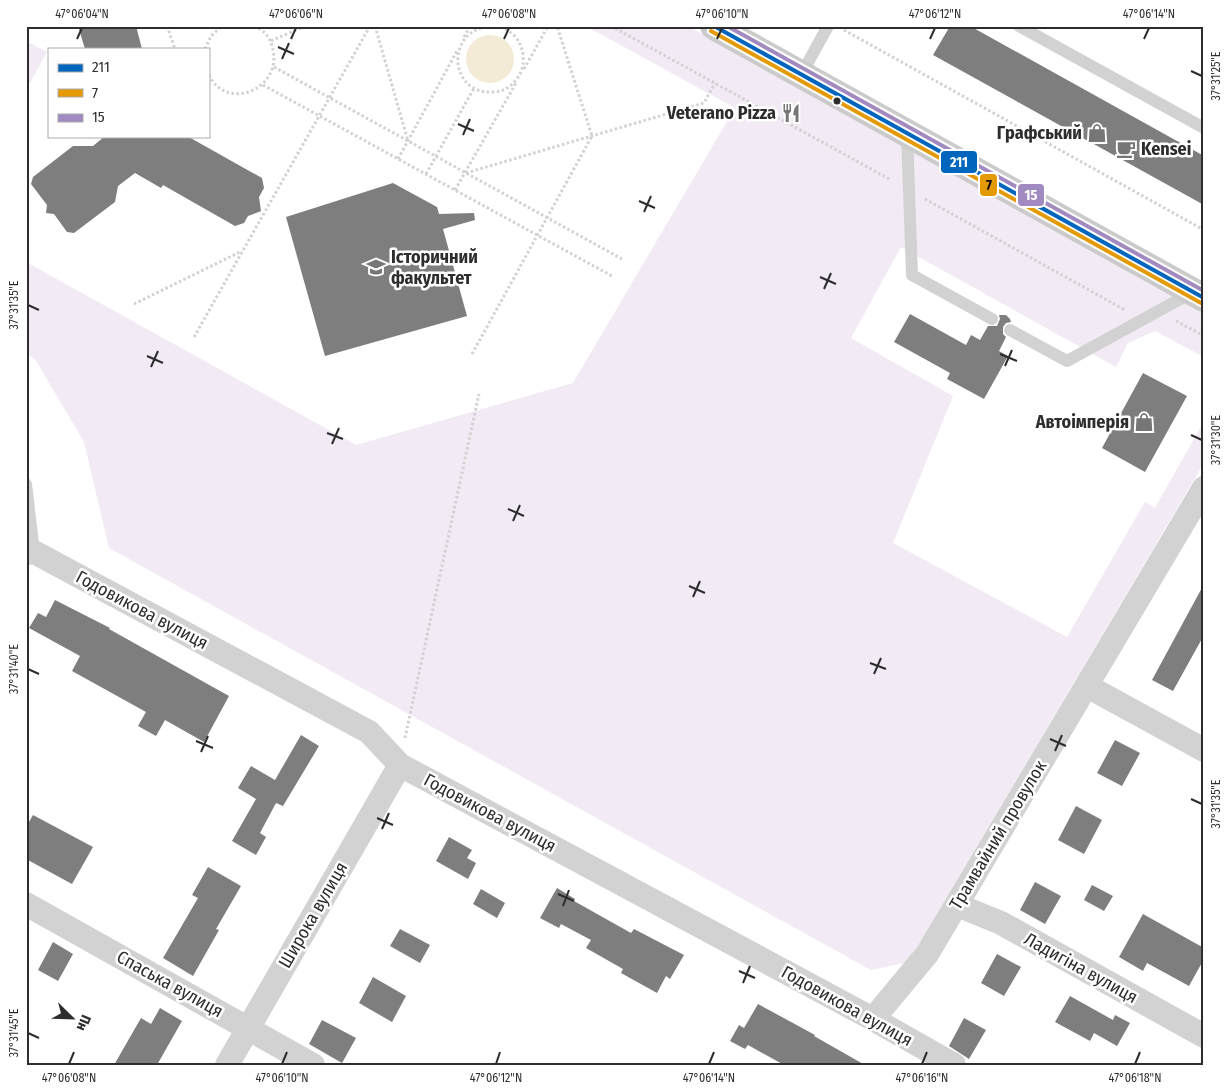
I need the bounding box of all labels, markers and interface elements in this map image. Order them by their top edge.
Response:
text: 47°06'04"N [55,7,109,21]
text: 47°06'06"N [269,7,323,21]
text: 47°06'08"N [482,7,536,21]
text: 47°06'10"N [695,7,749,21]
text: 47°06'12"N [909,7,961,21]
text: 47°06'14"N [1123,7,1175,21]
legend [48,48,210,138]
text: 37°31'25"E [1209,51,1223,100]
text: 211 [92,58,110,76]
text: 7 [92,84,98,102]
unlabelled marker [832,96,842,106]
place label: Veterano Pizza [666,102,776,124]
restaurant icon: Veterano Pizza [780,102,802,124]
text: 15 [92,108,105,126]
place label: Графський [997,122,1082,144]
shop icon: Графський [1086,122,1108,144]
cafe icon: Kensei [1115,138,1137,160]
place label: Kensei [1141,138,1191,160]
line badge: 211 [940,150,978,174]
text: 211 [949,154,968,171]
line badge: 7 [979,173,998,197]
text: 7 [986,177,992,194]
line badge: 15 [1017,183,1045,207]
text: 15 [1025,187,1038,204]
place label: Історичний факультет [391,246,478,289]
school or university icon: Історичний факультет [365,256,387,278]
text: 37°31'35"E [7,280,21,329]
place label: Автоімперія [1035,411,1129,433]
shop icon: Автоімперія [1133,411,1155,433]
text: 37°31'30"E [1209,415,1223,465]
street label: Годовикова вулиця [72,566,212,654]
text: 37°31'40"E [7,644,21,694]
street label: Трамвайний провулок [945,756,1052,914]
street label: Годовикова вулиця [420,769,560,857]
text: 37°31'35"E [1209,779,1223,828]
street label: Широка вулиця [274,858,352,972]
street label: Ладигіна вулиця [1020,928,1142,1008]
street label: Спаська вулиця [113,946,227,1022]
street label: Годовикова вулиця [778,961,916,1051]
north arrow [48,994,98,1044]
text: 37°31'45"E [7,1008,21,1057]
text: Пн [73,1012,94,1034]
text: 47°06'08"N [42,1071,96,1085]
text: 47°06'10"N [255,1071,309,1085]
text: 47°06'12"N [470,1071,522,1085]
text: 47°06'14"N [683,1071,735,1085]
text: 47°06'16"N [896,1071,948,1085]
text: 47°06'18"N [1109,1071,1161,1085]

